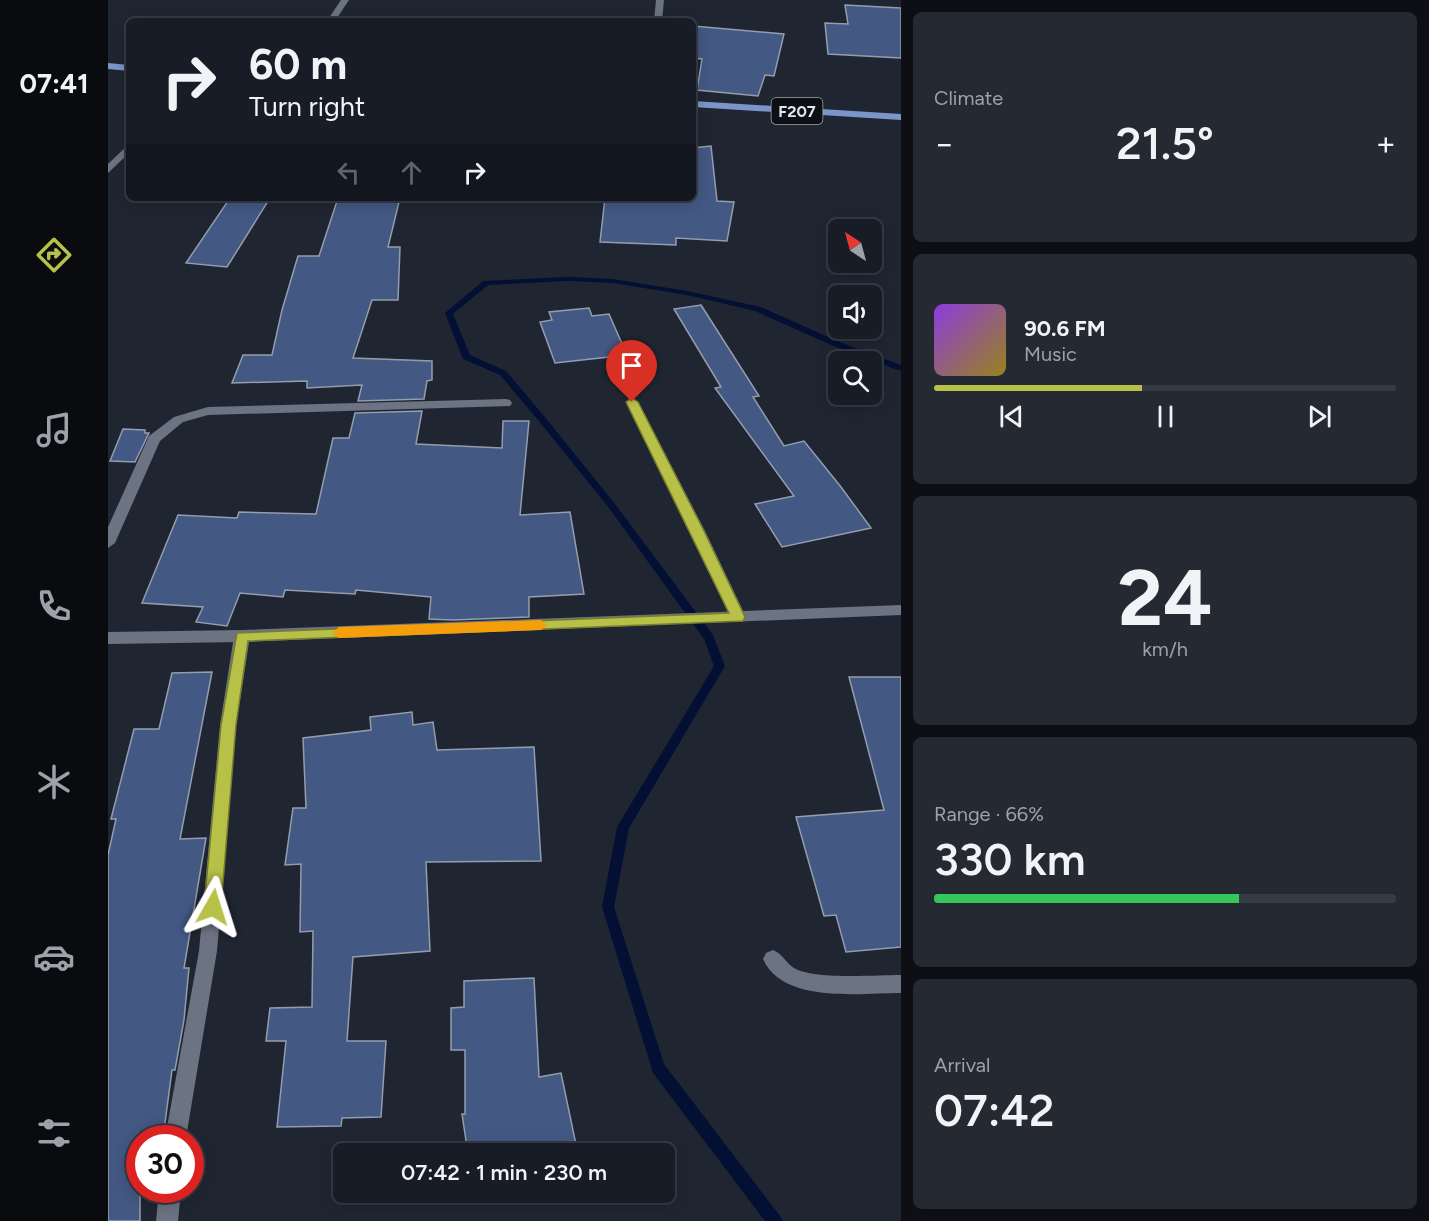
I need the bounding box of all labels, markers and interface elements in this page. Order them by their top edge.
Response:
text: 60 m [249,39,347,90]
icon: right [150,42,228,120]
text: 07:41 [19,67,89,100]
text: Climate [934,86,1003,110]
text: Turn right [249,90,365,123]
road number: F207 [772,98,822,124]
text: 21.5° [1116,116,1214,170]
text: − [934,124,955,163]
text: + [1375,124,1396,163]
icon: left [332,156,365,189]
icon: ahead [395,156,428,189]
icon: right [458,156,491,189]
north arrow [828,219,882,273]
map controls [828,219,882,405]
icon: directions [33,234,75,276]
button: sound [828,285,882,339]
text: 90.6 FM [1024,315,1106,342]
pin [606,340,657,402]
text: Music [1024,342,1077,366]
icon: arrive [615,349,648,382]
button: search [828,351,882,405]
icon: previous [995,400,1028,433]
icon: pause [1149,400,1182,433]
icon: next [1303,400,1336,433]
icon: music [33,409,75,451]
text: 24 [1118,551,1212,645]
icon: phone [33,585,75,627]
text: km/h [1142,637,1188,661]
icon: climate [33,761,75,803]
text: Range · 66% [934,802,1044,826]
text: 330 km [934,832,1086,886]
position arrow [181,875,245,939]
icon: car [33,936,75,978]
text: Arrival [934,1053,990,1077]
text: 07:42 [934,1083,1054,1137]
icon: filters [33,1112,75,1154]
speed limit sign: 30 [126,1125,204,1203]
text: 07:42 · 1 min · 230 m [401,1159,607,1186]

